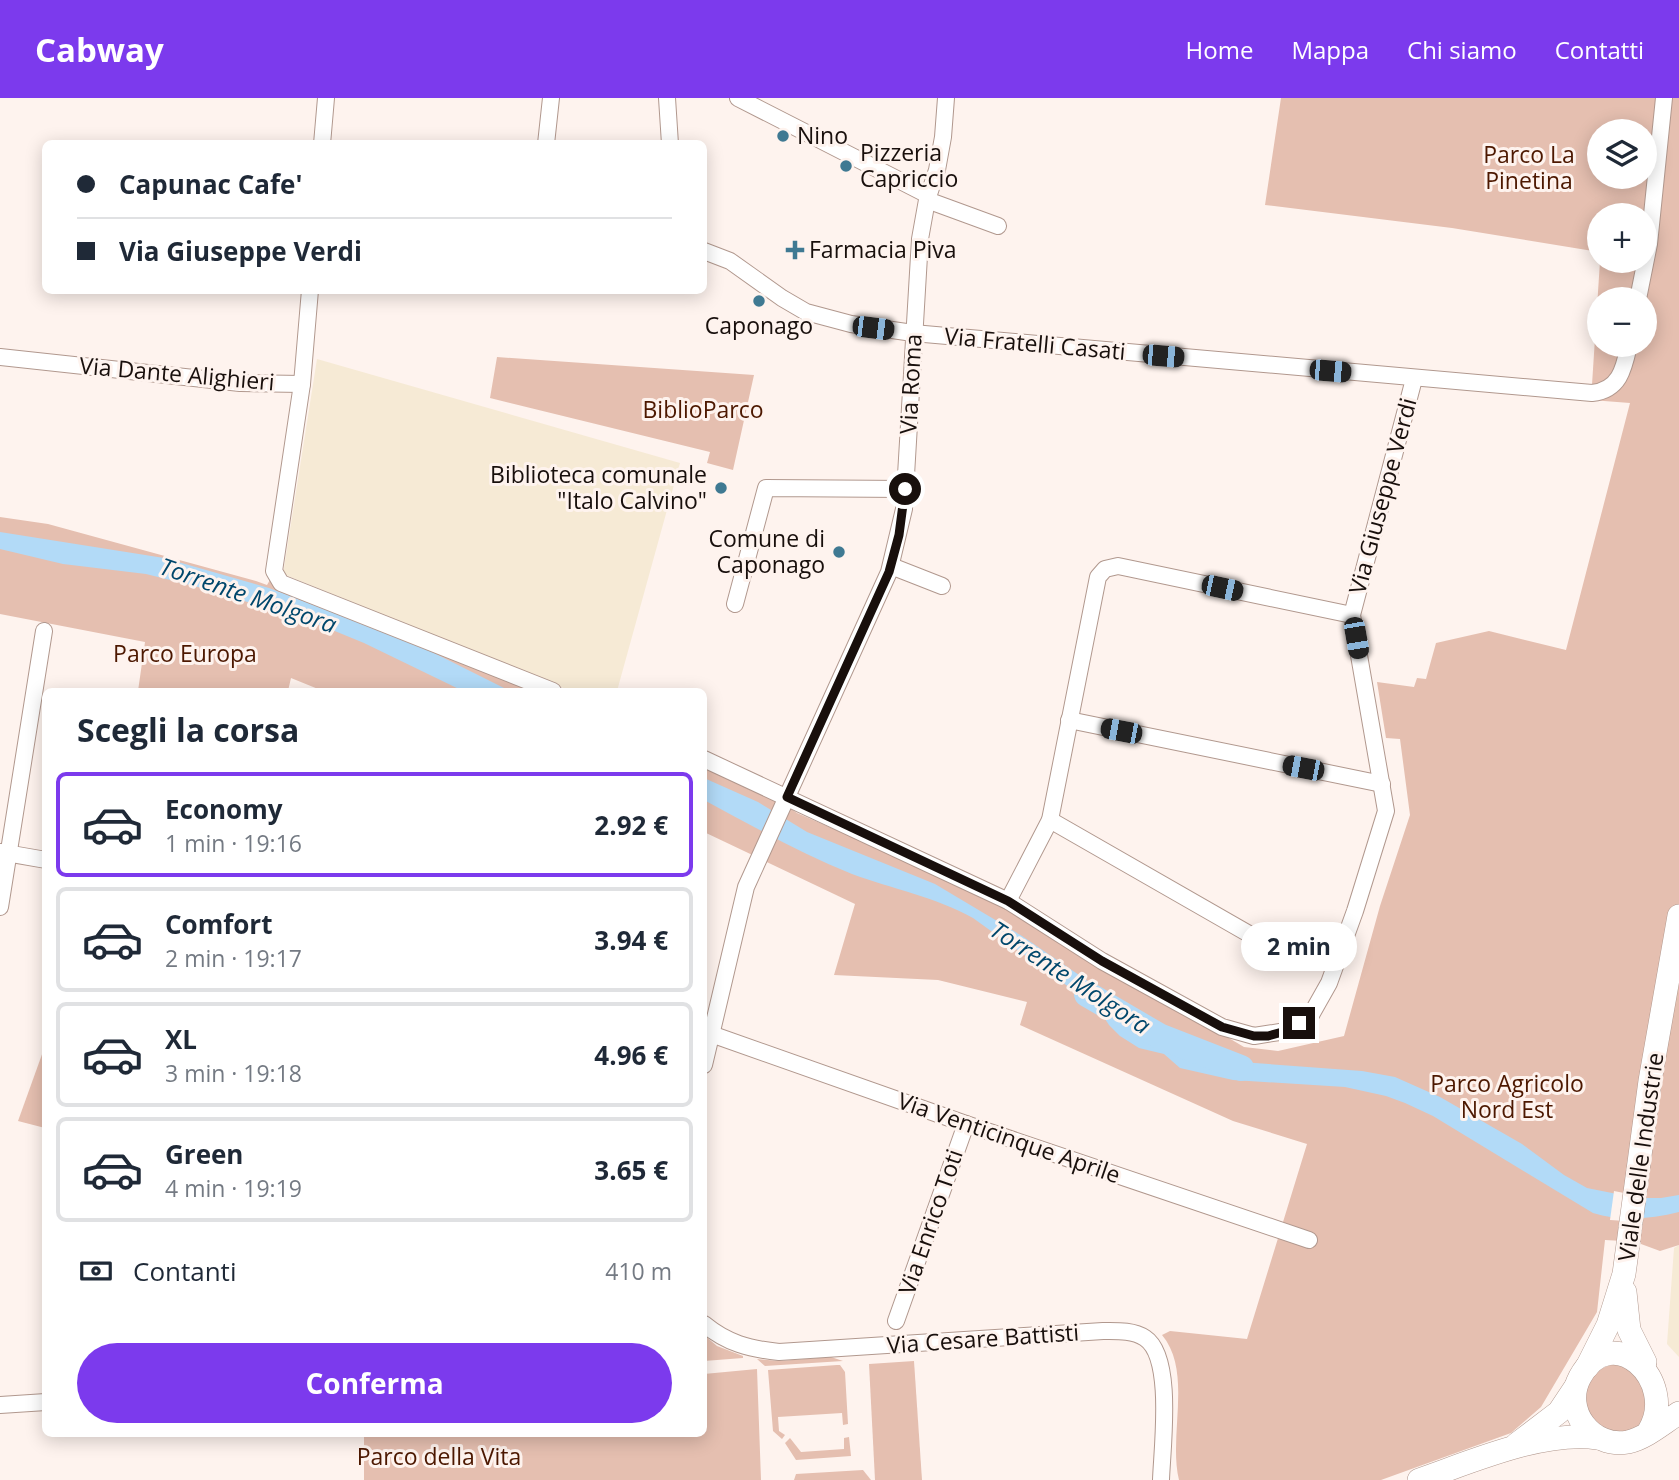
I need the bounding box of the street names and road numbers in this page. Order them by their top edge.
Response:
street label: Via Fratelli Casati [943,319,1127,367]
street label: Via Roma [891,333,929,435]
street label: Via Dante Alighieri [78,349,276,397]
street label: Via Giuseppe Verdi [1340,394,1424,597]
street label: Viale delle Industrie [1610,1050,1671,1263]
street label: Via Venticinque Aprile [894,1084,1125,1190]
street label: Via Enrico Toti [890,1145,970,1299]
street label: Via Cesare Battisti [886,1315,1080,1361]

